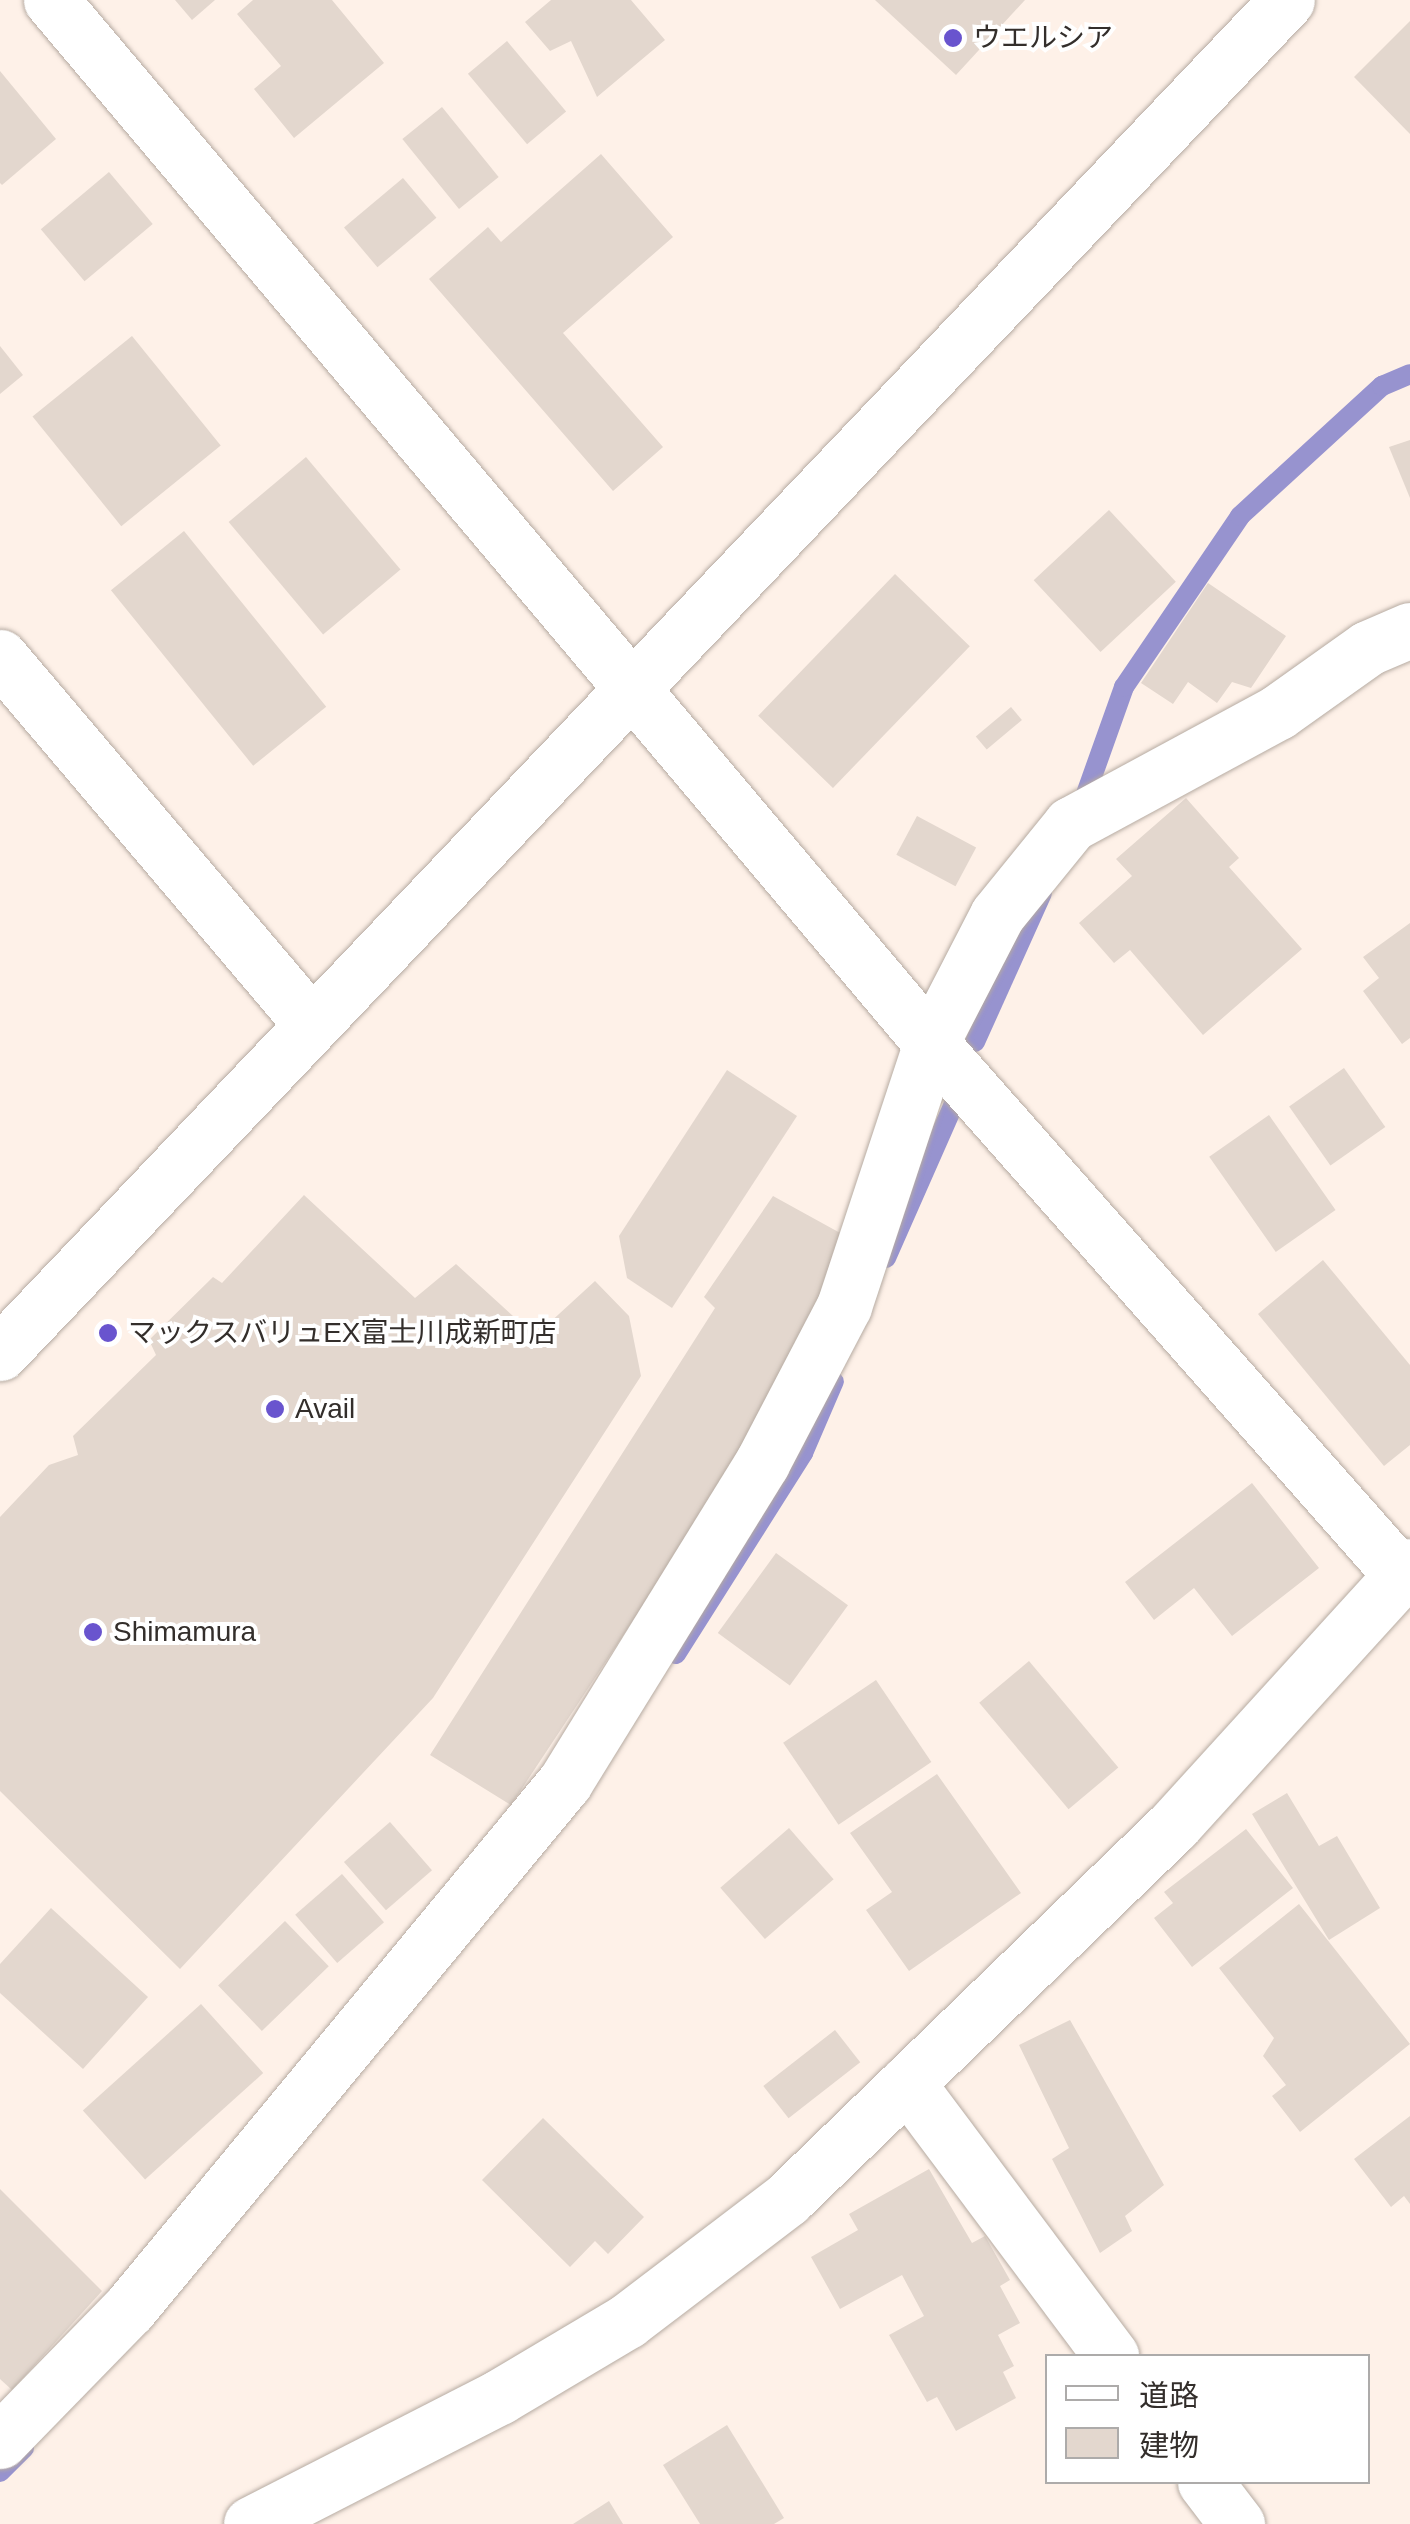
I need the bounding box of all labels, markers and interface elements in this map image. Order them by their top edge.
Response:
place label: ウエルシア [973,21,1113,55]
marker: ウエルシア [942,27,964,49]
place label: マックスバリュEX富士川成新町店 [128,1316,557,1350]
marker: マックスバリュEX富士川成新町店 [97,1322,119,1344]
place label: Avail [295,1392,355,1426]
marker: Avail [264,1398,286,1420]
place label: Shimamura [113,1615,256,1649]
marker: Shimamura [82,1621,104,1643]
legend [1045,2354,1370,2484]
text: 道路 [1139,2379,1199,2412]
text: 建物 [1139,2429,1199,2462]

